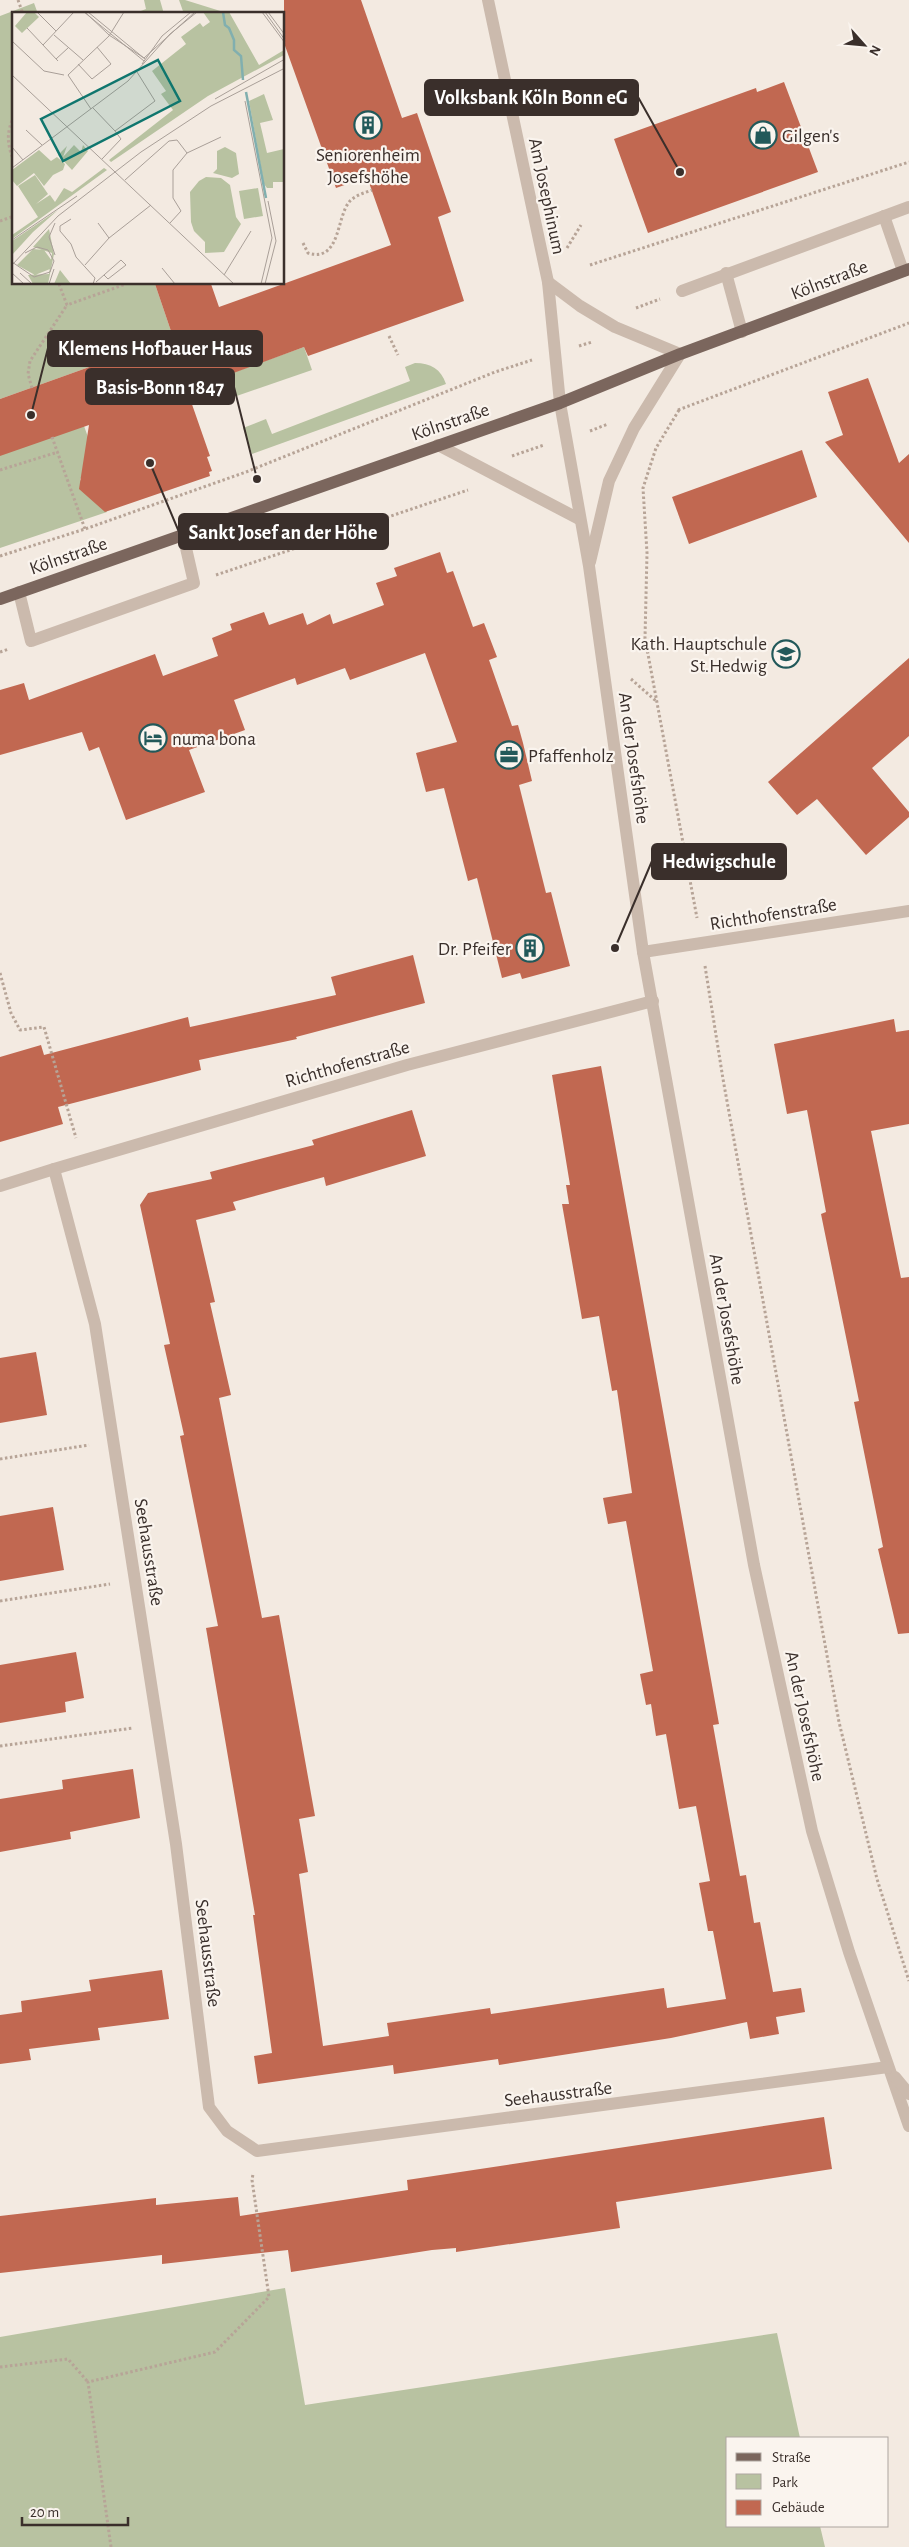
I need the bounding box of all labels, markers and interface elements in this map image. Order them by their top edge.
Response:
inset map [12,12,285,285]
north arrow [839,20,889,70]
text: N [866,43,883,58]
callout: Volksbank Köln Bonn eG [425,80,638,115]
text: Volksbank Köln Bonn eG [434,88,628,108]
building icon: Seniorenheim Josefshöhe [353,110,383,140]
shop icon: Gilgen's [748,120,778,150]
place label: Gilgen's [782,127,839,146]
street label: Am Josephinum [525,136,568,256]
place label: Seniorenheim Josefshöhe [316,146,420,187]
street label: Kölnstraße [788,257,871,304]
callout: Klemens Hofbauer Haus [48,331,262,366]
text: Klemens Hofbauer Haus [58,339,253,359]
callout: Basis-Bonn 1847 [86,369,234,404]
text: Basis-Bonn 1847 [96,378,225,398]
street label: Kölnstraße [409,400,492,445]
callout: Sankt Josef an der Höhe [179,514,388,549]
text: Sankt Josef an der Höhe [189,523,377,543]
street label: Kölnstraße [27,534,110,579]
place label: Kath. Hauptschule St.Hedwig [630,635,768,676]
school or university icon: Kath. Hauptschule St.Hedwig [771,639,801,669]
street label: An der Josefshöhe [615,691,652,825]
hotel icon: numa bona [138,723,168,753]
place label: numa bona [172,730,256,749]
office icon: Pfaffenholz [494,740,524,770]
place label: Pfaffenholz [528,747,614,766]
callout: Hedwigschule [652,844,786,879]
text: Hedwigschule [662,852,776,872]
street label: Richthofenstraße [708,895,838,934]
building icon: Dr. Pfeifer [515,933,545,963]
place label: Dr. Pfeifer [438,940,511,959]
street label: Richthofenstraße [283,1038,412,1091]
street label: An der Josefshöhe [706,1252,747,1386]
street label: Seehausstraße [131,1497,166,1607]
street label: An der Josefshöhe [781,1649,828,1783]
street label: Seehausstraße [191,1898,224,2008]
street label: Seehausstraße [503,2078,613,2111]
legend [726,2437,889,2527]
text: Straße [772,2450,811,2465]
text: Park [772,2475,798,2490]
scale bar [22,2494,129,2526]
text: Gebäude [772,2500,825,2515]
text: 20 m [30,2505,59,2520]

